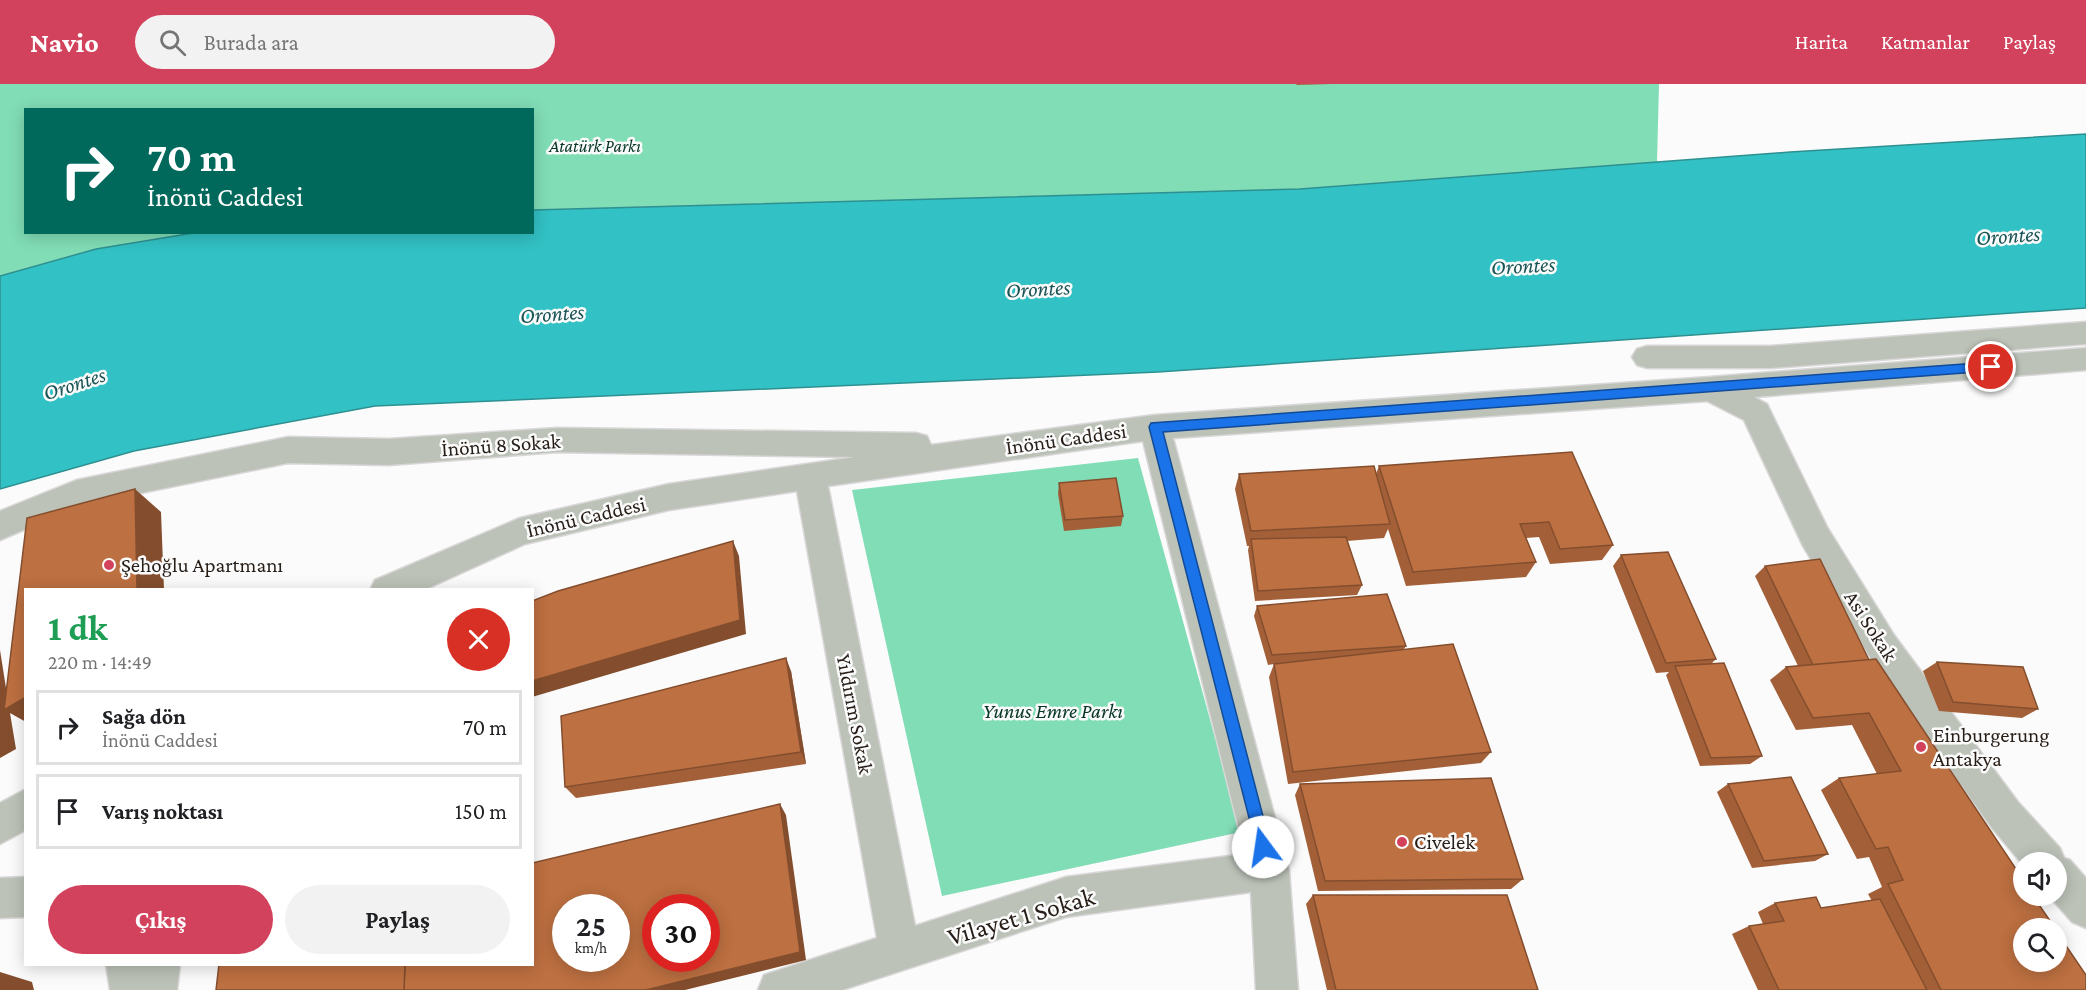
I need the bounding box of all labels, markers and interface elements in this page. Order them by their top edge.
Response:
search box [135,15,555,69]
icon: search [156,26,189,59]
text: Navio [30,27,99,58]
text: Burada ara [204,30,299,55]
text: Harita [1795,30,1848,54]
text: Katmanlar [1881,30,1970,54]
text: Paylaş [2003,30,2056,54]
icon: right [48,132,126,210]
text: 70 m [147,133,236,180]
park label: Atatürk Parkı [548,136,641,156]
text: İnönü Caddesi [147,182,303,212]
water label: Orontes [1975,221,2041,250]
water label: Orontes [1490,251,1556,280]
water label: Orontes [1005,274,1071,303]
water label: Orontes [519,299,585,328]
pin [1965,341,2016,392]
icon: arrive [1974,350,2007,383]
water label: Orontes [40,362,109,405]
street label: İnönü Caddesi [1004,419,1128,459]
street label: İnönü 8 Sokak [441,429,561,461]
street label: İnönü Caddesi [524,492,648,542]
place label: Şehoğlu Apartmanı [121,553,283,577]
marker: Şehoğlu Apartmanı [102,558,116,572]
street label: Asi Sokak [1839,586,1903,666]
text: 1 dk [48,608,108,648]
button: close [447,608,510,671]
text: 220 m · 14:49 [48,651,152,673]
street label: Yıldırım Sokak [832,652,878,776]
park label: Yunus Emre Parkı [983,699,1123,723]
text: Sağa dön [102,704,186,729]
icon: right [51,711,84,744]
text: 70 m [463,715,507,740]
place label: Einburgerung Antakya [1933,723,2050,771]
text: İnönü Caddesi [102,729,218,751]
marker: Einburgerung Antakya [1914,740,1928,754]
icon: arrive [51,795,84,828]
text: Varış noktası [102,799,223,824]
text: 150 m [455,799,507,824]
position arrow [1231,815,1295,879]
place label: Civelek [1414,830,1475,854]
marker: Civelek [1395,835,1409,849]
map controls [2013,852,2067,972]
button: sound [2013,852,2067,906]
street label: Vilayet 1 Sokak [944,881,1099,951]
button: Çıkış [48,885,273,954]
button: Paylaş [285,885,510,954]
speed limit sign: 30 [642,894,720,972]
text: 25 [576,909,606,942]
button: search [2013,918,2067,972]
text: km/h [575,940,607,956]

